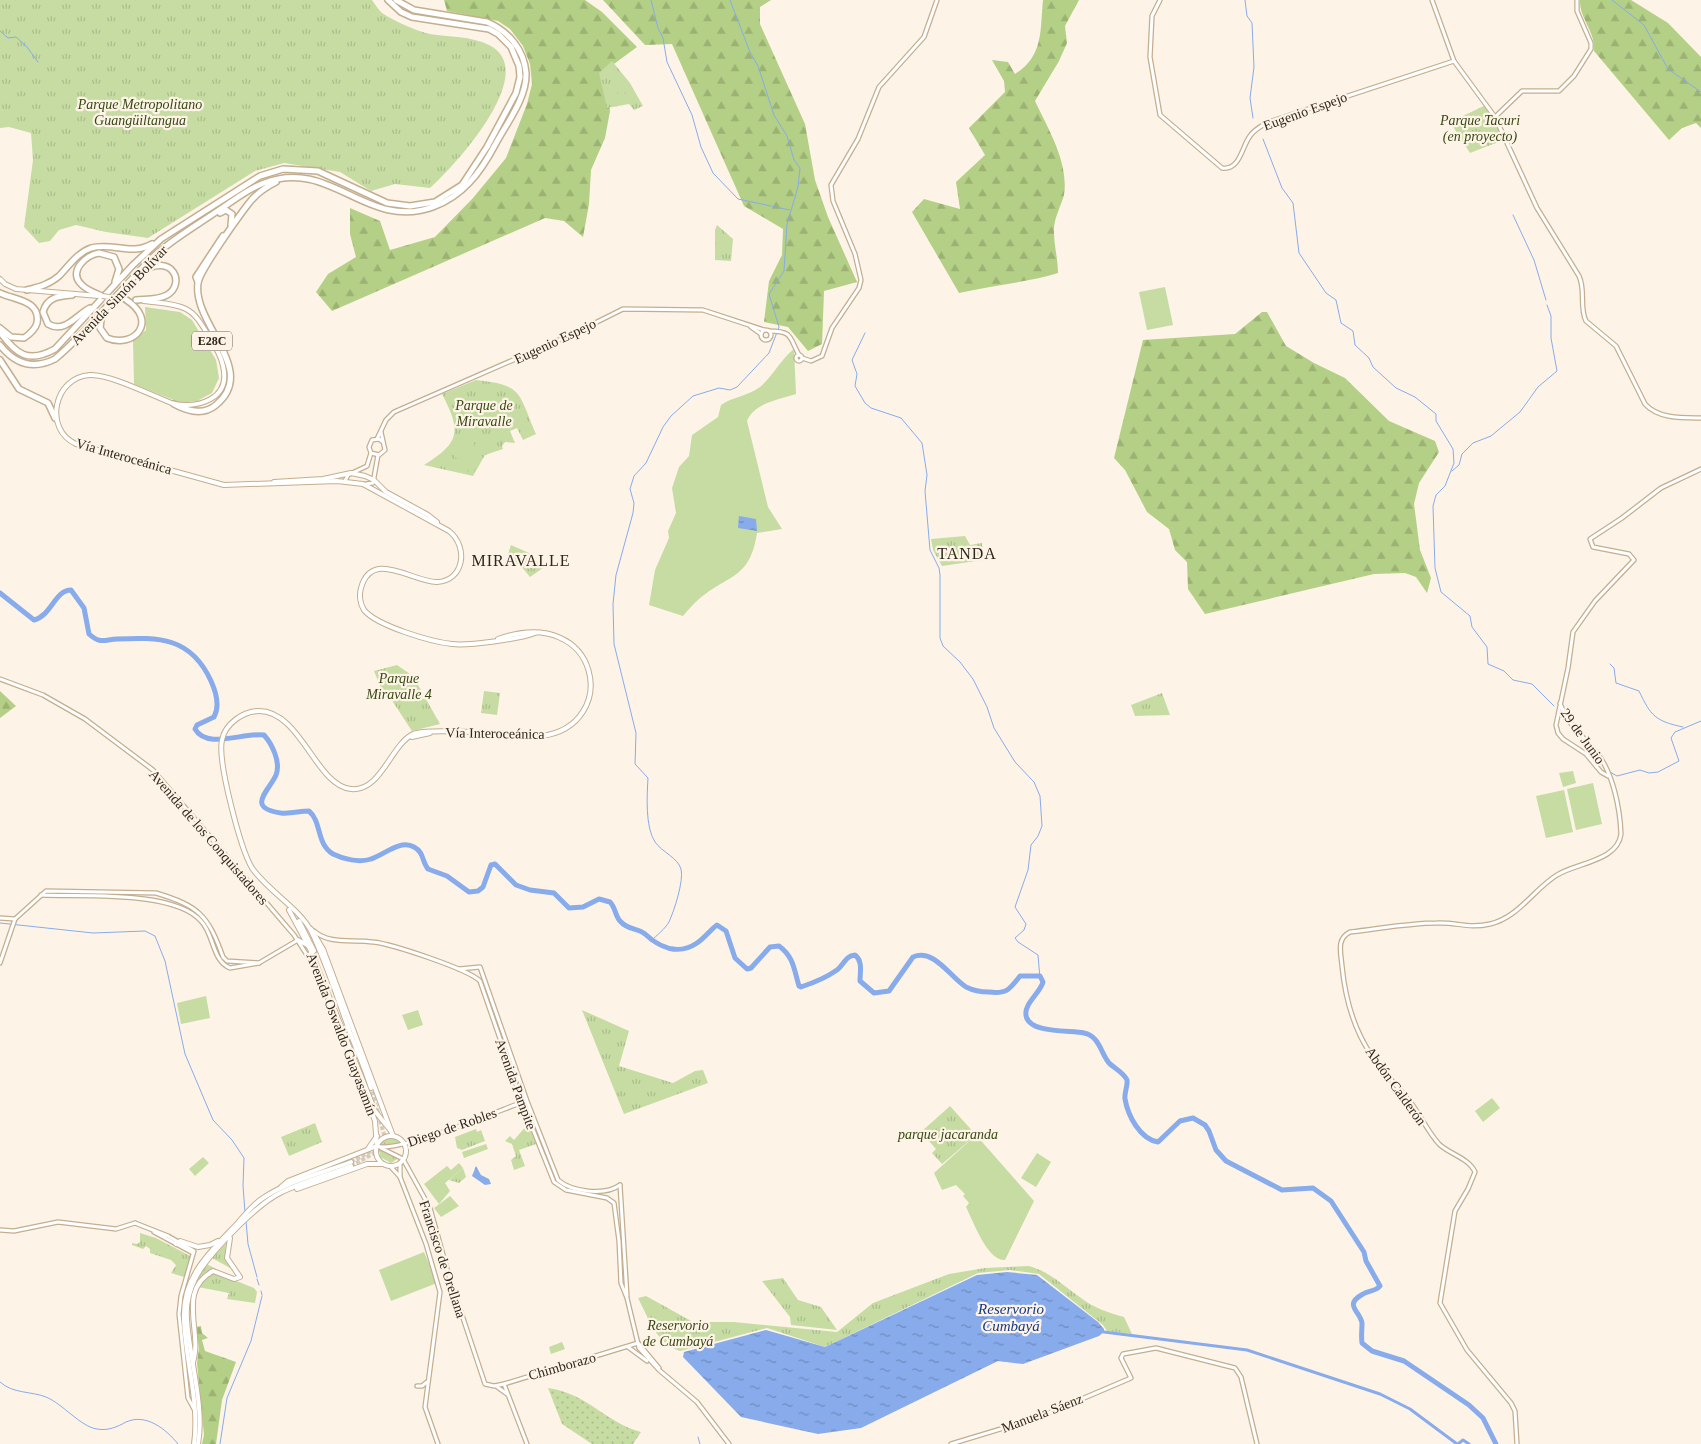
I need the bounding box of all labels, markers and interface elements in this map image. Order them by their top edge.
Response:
street label: Eugenio Espejo [1261,89,1349,134]
park label: Parque Metropolitano Guangüiltangua [77,97,202,128]
park label: Parque Tacuri (en proyecto) [1439,113,1520,145]
street label: Avenida Simón Bolívar [68,242,171,348]
street label: Eugenio Espejo [512,316,598,367]
road number: E28C [192,332,232,351]
park label: Parque de Miravalle [454,398,513,429]
street label: Vía Interoceánica [74,436,174,478]
district label: TANDA [937,545,997,562]
district label: MIRAVALLE [471,552,571,569]
park label: Parque Miravalle 4 [365,671,432,702]
street label: 29 de Junio [1558,706,1608,767]
street label: Vía Interoceánica [445,725,545,742]
street label: Avenida de los Conquistadores [146,767,271,908]
street label: Avenida Oswaldo Guayasamín [304,951,380,1118]
street label: Avenida Pampite [492,1037,539,1132]
street label: Abdón Calderón [1362,1044,1429,1128]
street label: Diego de Robles [406,1105,499,1150]
park label: parque jacaranda [897,1127,998,1142]
street label: Francisco de Orellana [416,1198,469,1321]
water label: Reservorio Cumbayá [977,1301,1044,1334]
park label: Reservorio de Cumbayá [643,1318,713,1349]
street label: Chimborazo [527,1350,597,1383]
street label: Manuela Sáenz [999,1391,1085,1436]

